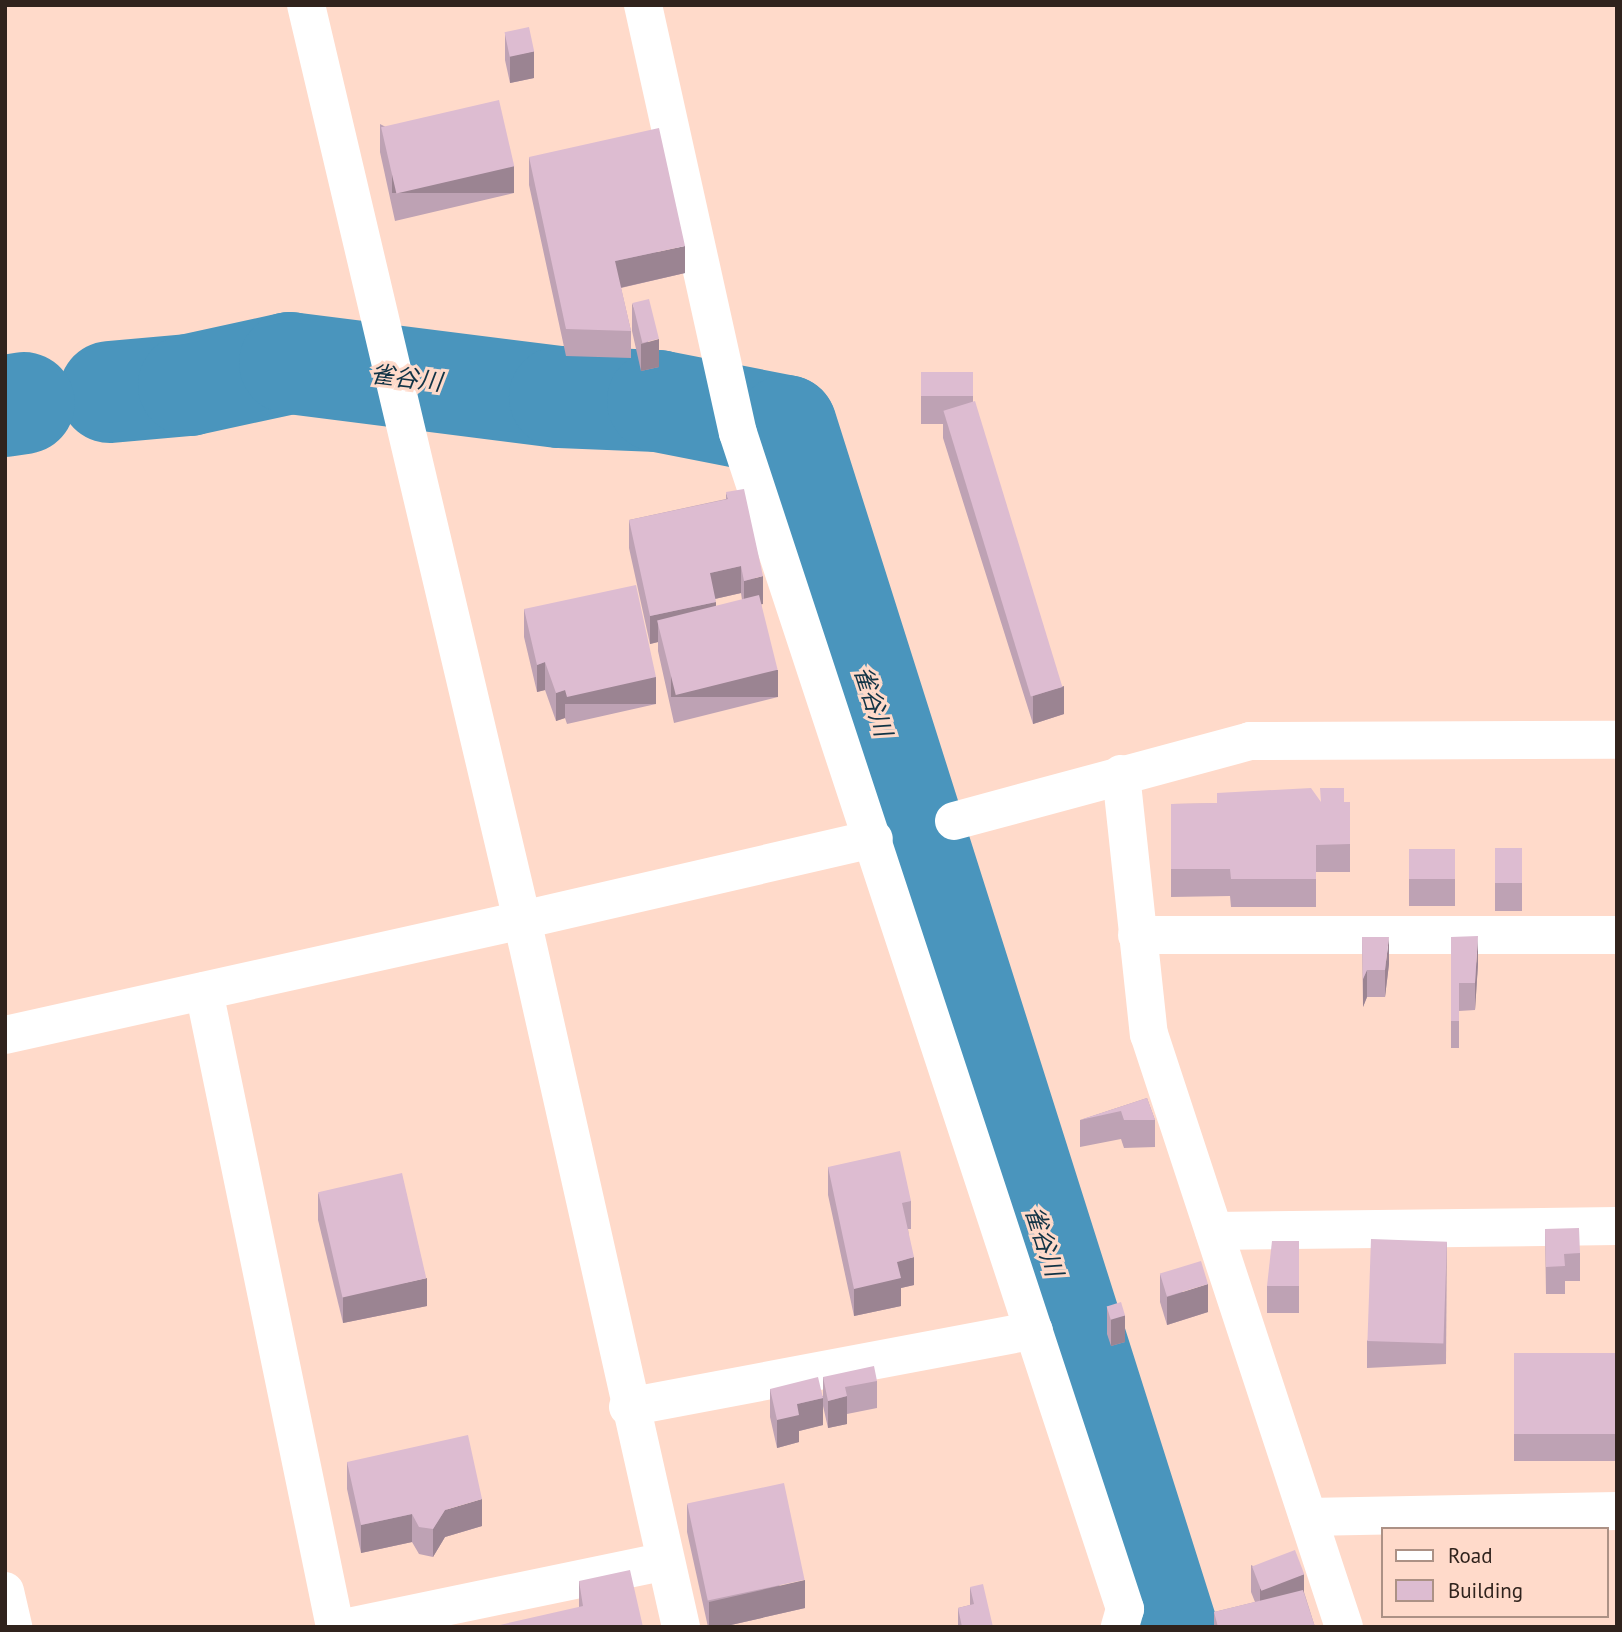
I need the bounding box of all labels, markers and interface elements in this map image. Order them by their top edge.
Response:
water label: 雀谷川 [369,359,443,397]
water label: 雀谷川 [848,662,898,740]
water label: 雀谷川 [1019,1202,1069,1280]
legend [1380,1527,1608,1618]
text: Road [1448,1542,1492,1569]
text: Building [1448,1577,1523,1604]

